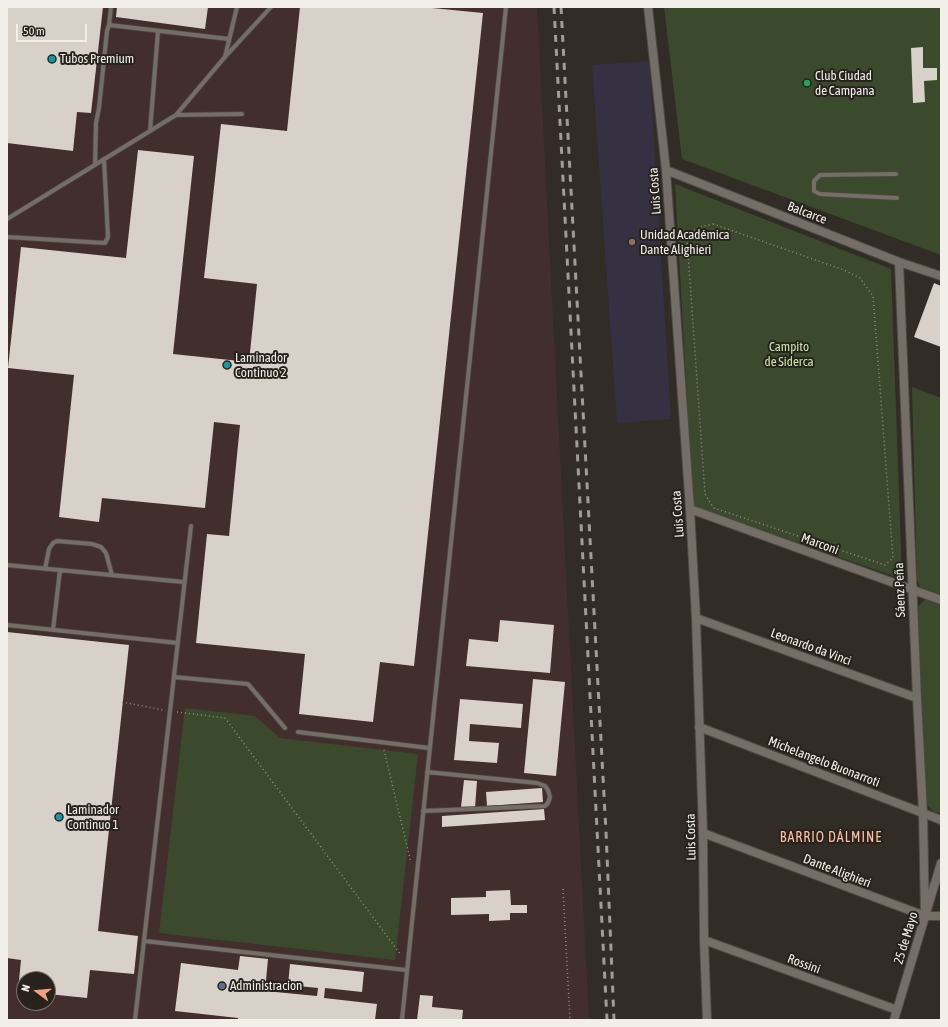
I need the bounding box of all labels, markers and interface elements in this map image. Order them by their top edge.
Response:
scale bar [18,16,89,42]
text: 50 m [23,24,45,38]
place label: Tubos Premium [60,51,134,67]
marker: Tubos Premium [47,54,57,64]
place label: Club Ciudad de Campana [815,68,875,99]
marker: Club Ciudad de Campana [802,78,812,88]
street label: Luis Costa [646,167,664,215]
street label: Balcarce [785,198,829,228]
place label: Unidad Académica Dante Alighieri [640,227,730,258]
marker: Unidad Académica Dante Alighieri [627,237,637,247]
park label: Campito de Siderca [764,339,814,370]
place label: Laminador Continuo 2 [235,350,287,381]
marker: Laminador Continuo 2 [222,360,232,370]
street label: Luis Costa [669,490,687,538]
street label: Marconi [799,530,841,558]
street label: Sáenz Peña [891,562,909,618]
street label: Leonardo da Vinci [769,625,853,669]
street label: Michelangelo Buonarroti [766,734,882,790]
place label: Laminador Continuo 1 [67,802,119,833]
marker: Laminador Continuo 1 [54,812,64,822]
street label: Luis Costa [683,813,699,861]
district label: BARRIO DÁLMINE [780,830,882,846]
street label: Dante Alighieri [801,851,873,891]
street label: 25 de Mayo [891,910,921,966]
street label: Rossini [785,951,823,977]
north arrow [16,971,56,1011]
place label: Administracion [230,978,302,994]
marker: Administracion [217,981,227,991]
text: N [19,983,32,993]

